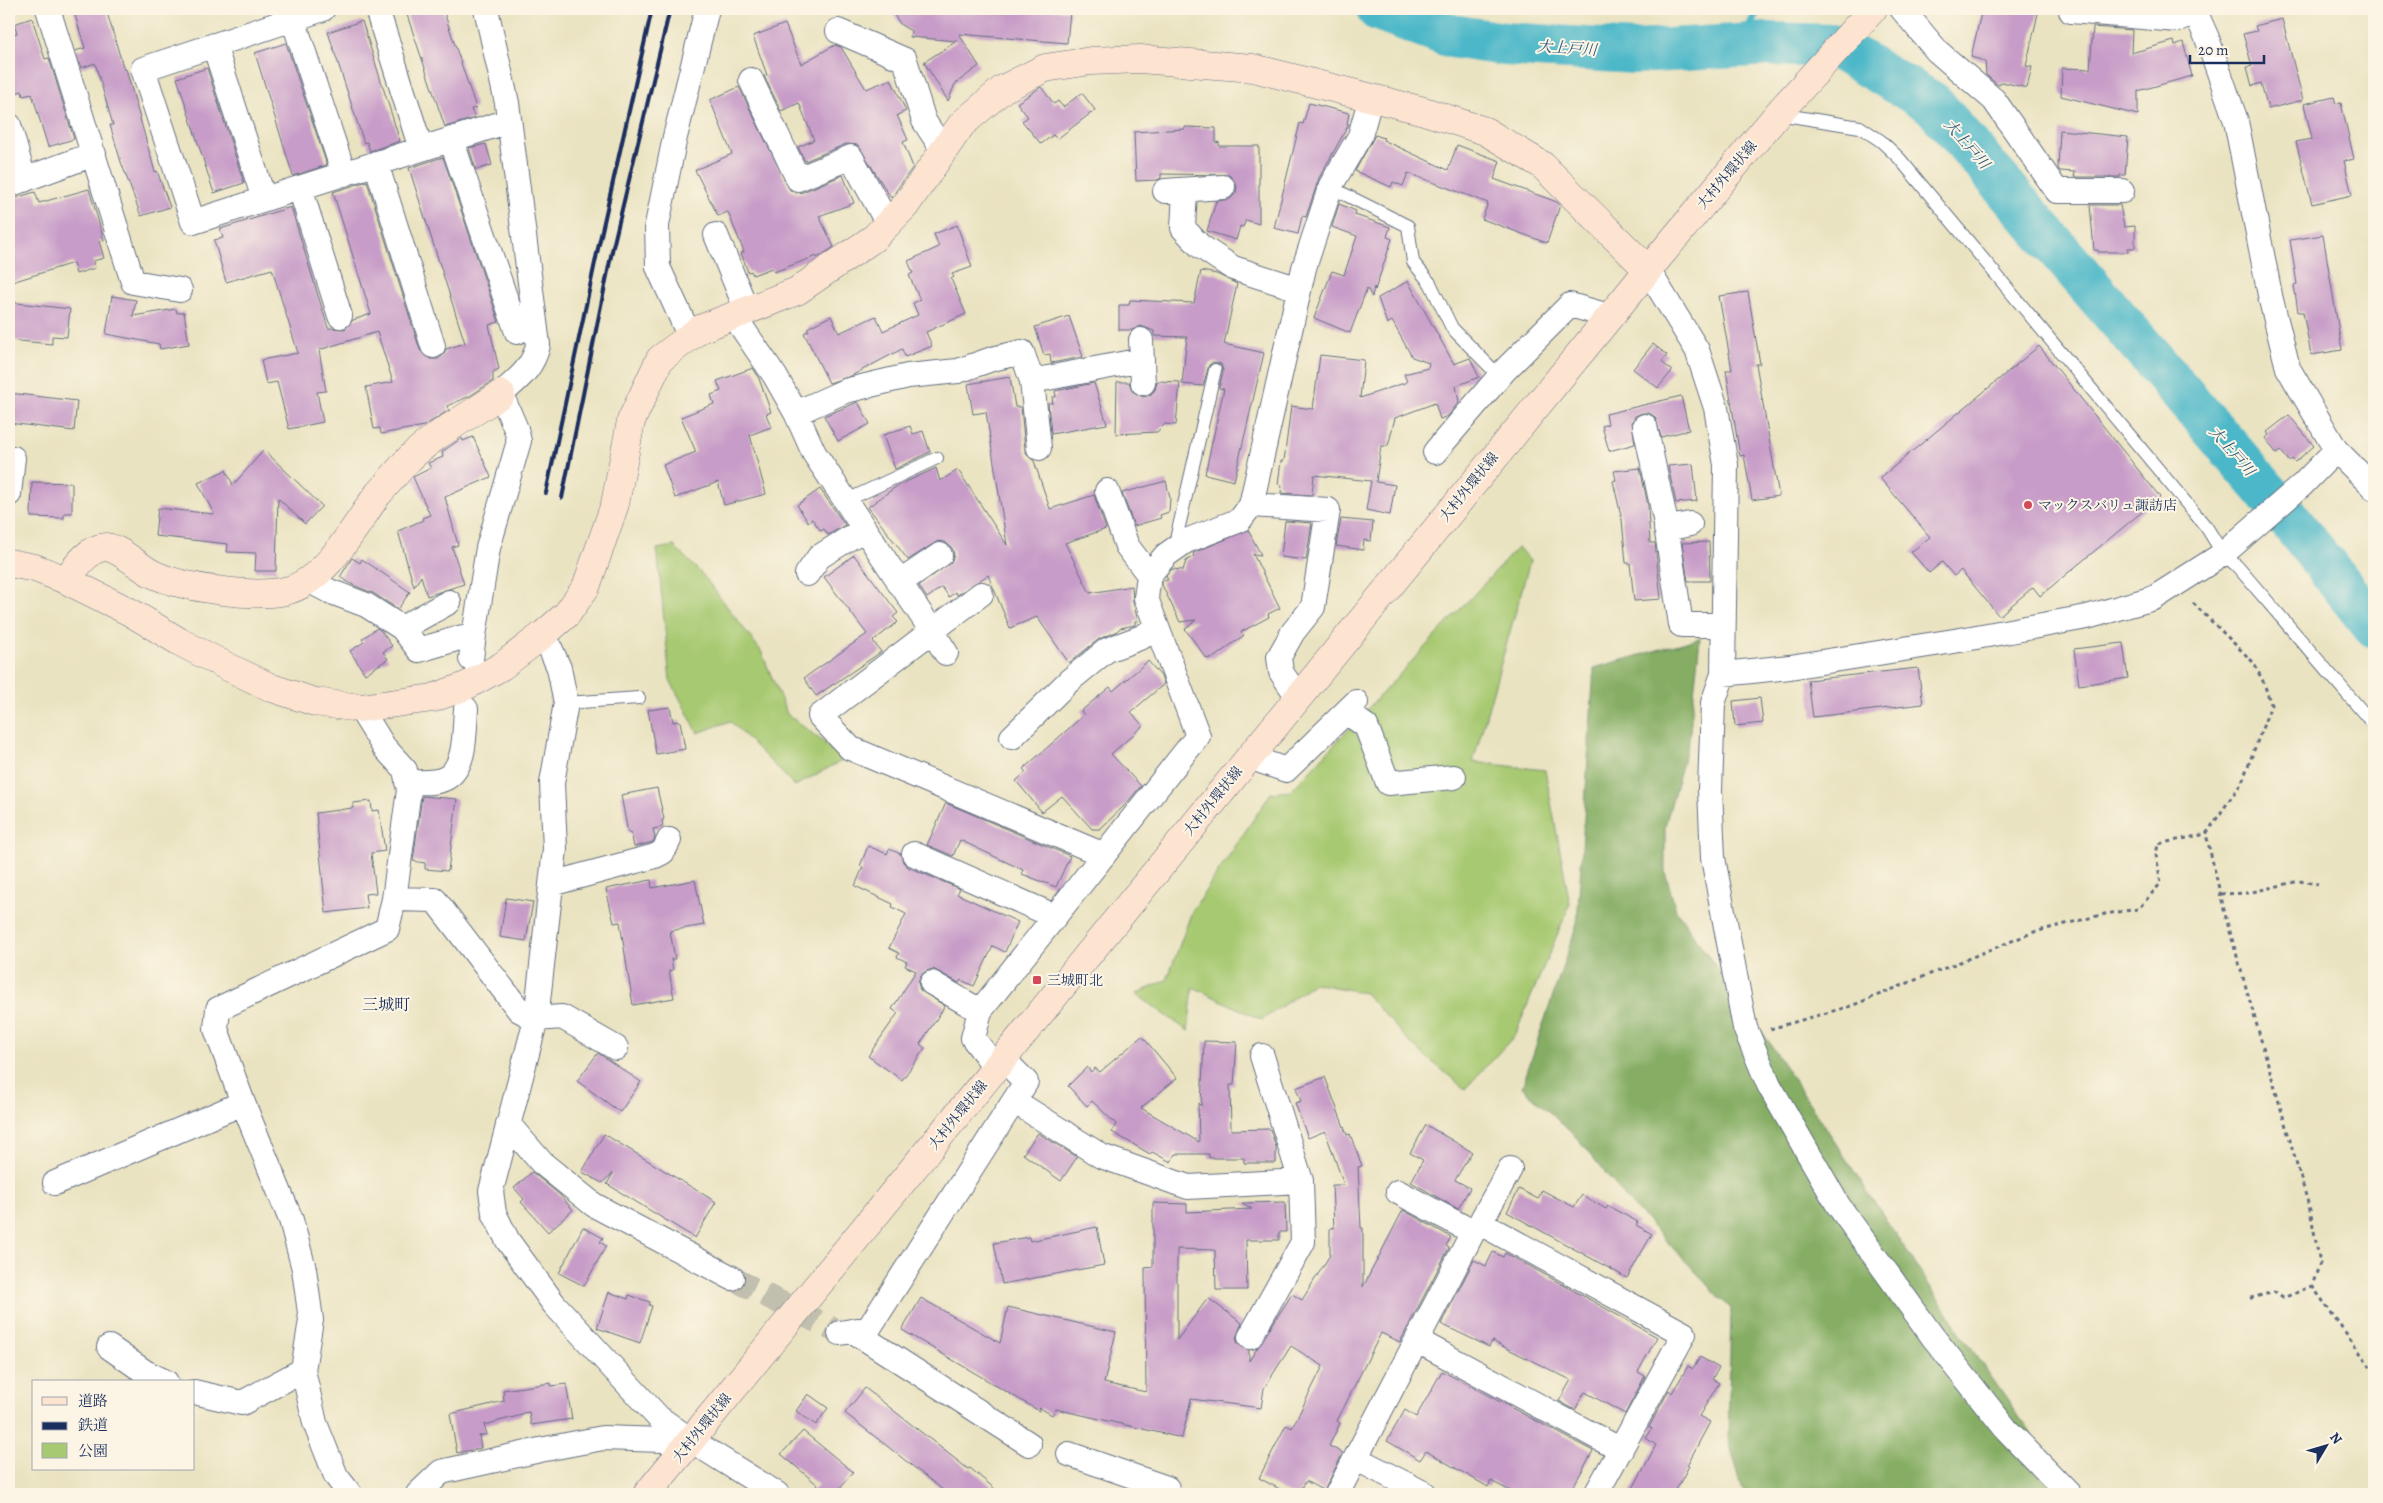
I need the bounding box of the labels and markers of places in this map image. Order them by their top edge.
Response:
place label: マックスバリュ諏訪店 [2038,496,2177,515]
marker: マックスバリュ諏訪店 [2022,499,2034,511]
place label: 三城町北 [1047,971,1103,990]
marker: 三城町北 [1031,974,1043,986]

